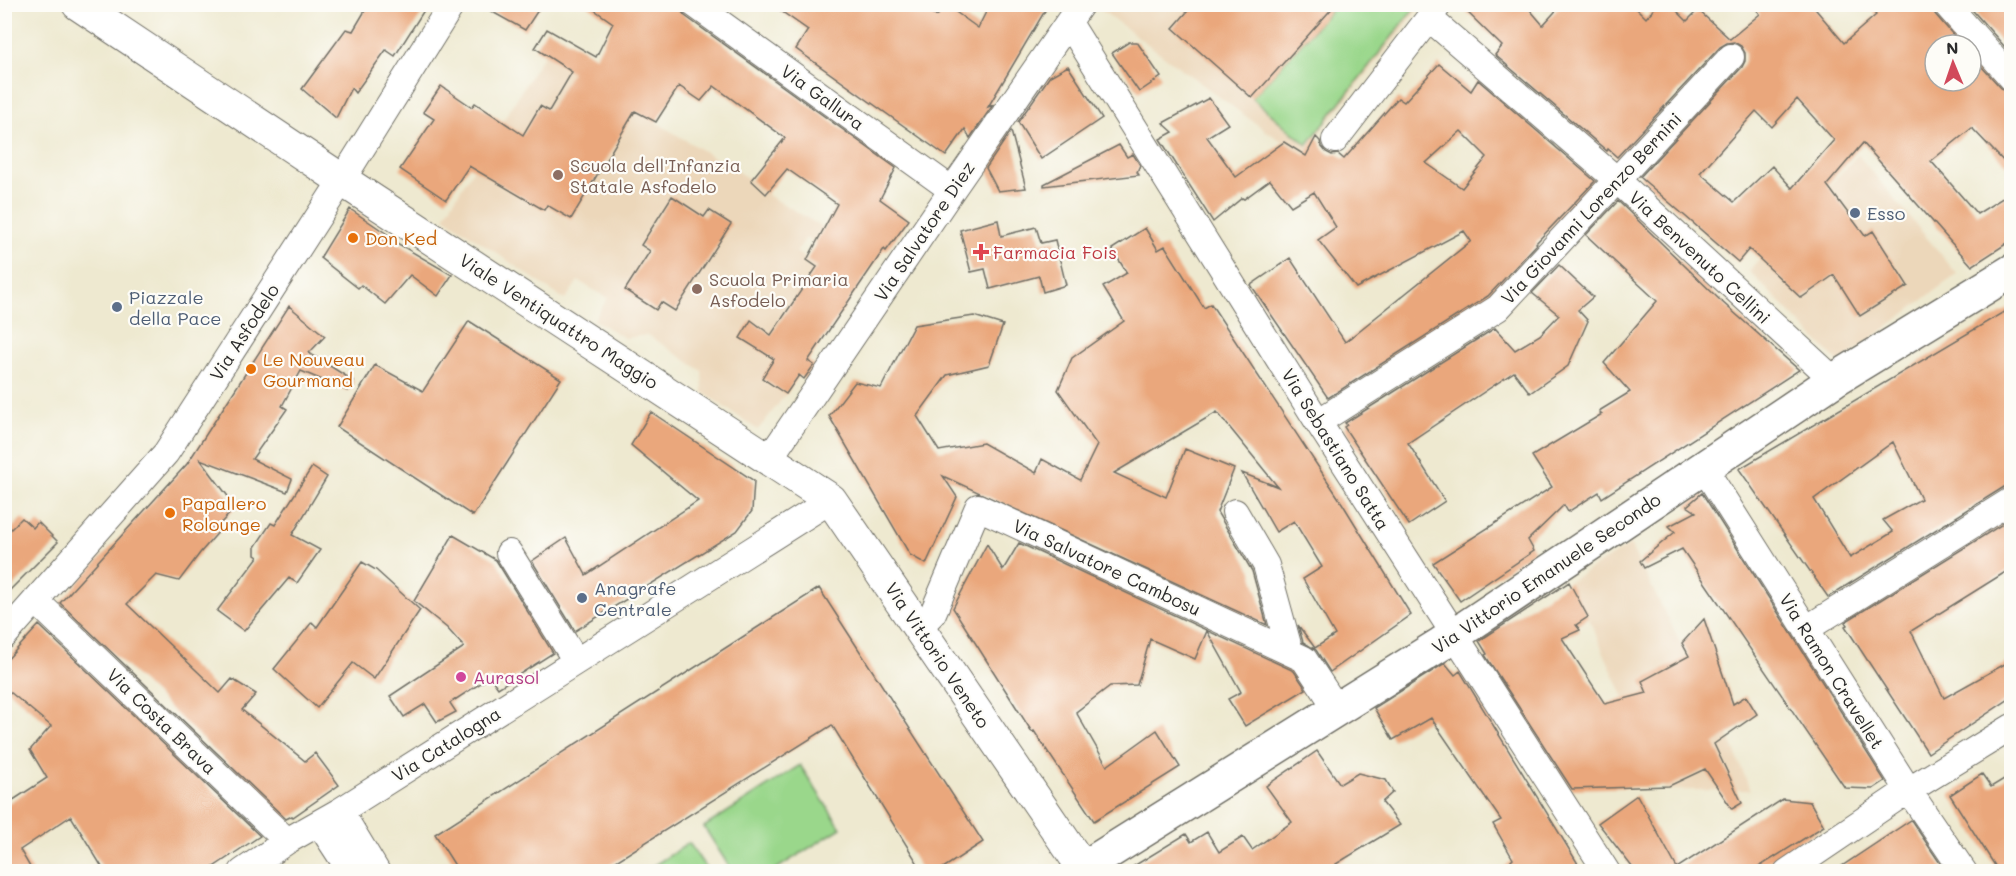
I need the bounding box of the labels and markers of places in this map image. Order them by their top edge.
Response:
place label: Scuola dell'Infanzia Statale Asfodelo [570,153,741,198]
marker: Scuola dell'Infanzia Statale Asfodelo [551,168,565,182]
place label: Esso [1867,201,1906,225]
marker: Esso [1848,206,1862,220]
place label: Don Ked [365,226,437,250]
marker: Don Ked [346,231,360,245]
place label: Farmacia Fois [993,240,1117,264]
marker: Farmacia Fois [974,245,988,259]
place label: Scuola Primaria Asfodelo [709,267,849,312]
marker: Scuola Primaria Asfodelo [690,282,704,296]
place label: Piazzale della Pace [129,285,222,330]
marker: Piazzale della Pace [110,300,124,314]
place label: Le Nouveau Gourmand [263,347,365,392]
marker: Le Nouveau Gourmand [244,362,258,376]
place label: Papallero Rolounge [182,491,267,536]
marker: Papallero Rolounge [163,506,177,520]
place label: Anagrafe Centrale [594,576,676,621]
marker: Anagrafe Centrale [575,591,589,605]
place label: Aurasol [473,665,540,689]
marker: Aurasol [454,670,468,684]

